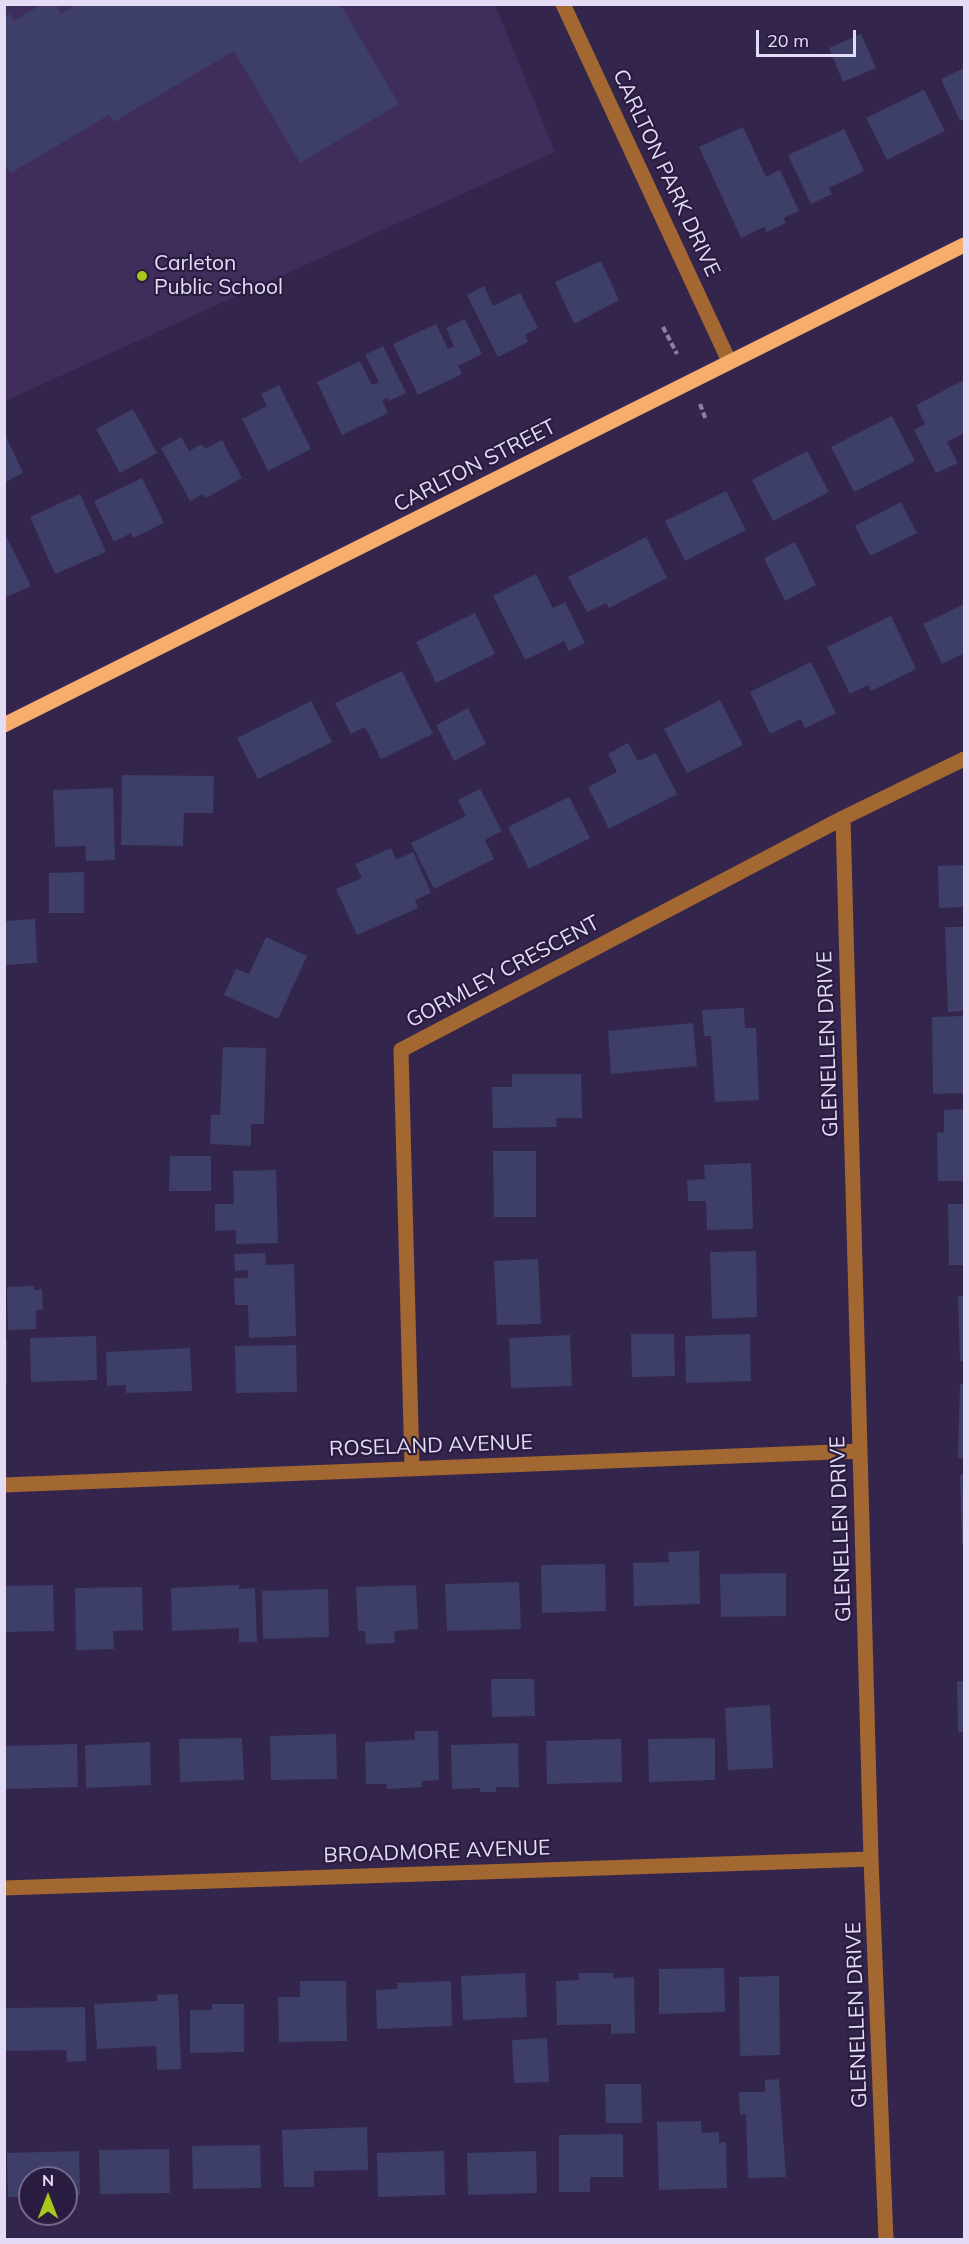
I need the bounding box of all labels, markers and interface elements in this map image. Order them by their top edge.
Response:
scale bar [759,18,860,56]
text: 20 m [767,29,809,52]
street label: CARLTON PARK DRIVE [607,66,725,280]
place label: Carleton Public School [154,251,283,301]
marker: Carleton Public School [135,269,149,283]
street label: CARLTON STREET [390,414,560,518]
street label: GORMLEY CRESCENT [402,910,604,1034]
street label: GLENELLEN DRIVE [812,950,844,1138]
street label: ROSELAND AVENUE [329,1430,533,1462]
street label: GLENELLEN DRIVE [825,1435,857,1623]
street label: BROADMORE AVENUE [323,1835,551,1869]
street label: GLENELLEN DRIVE [841,1921,873,2109]
north arrow [18,2166,78,2226]
text: N [42,2170,54,2190]

